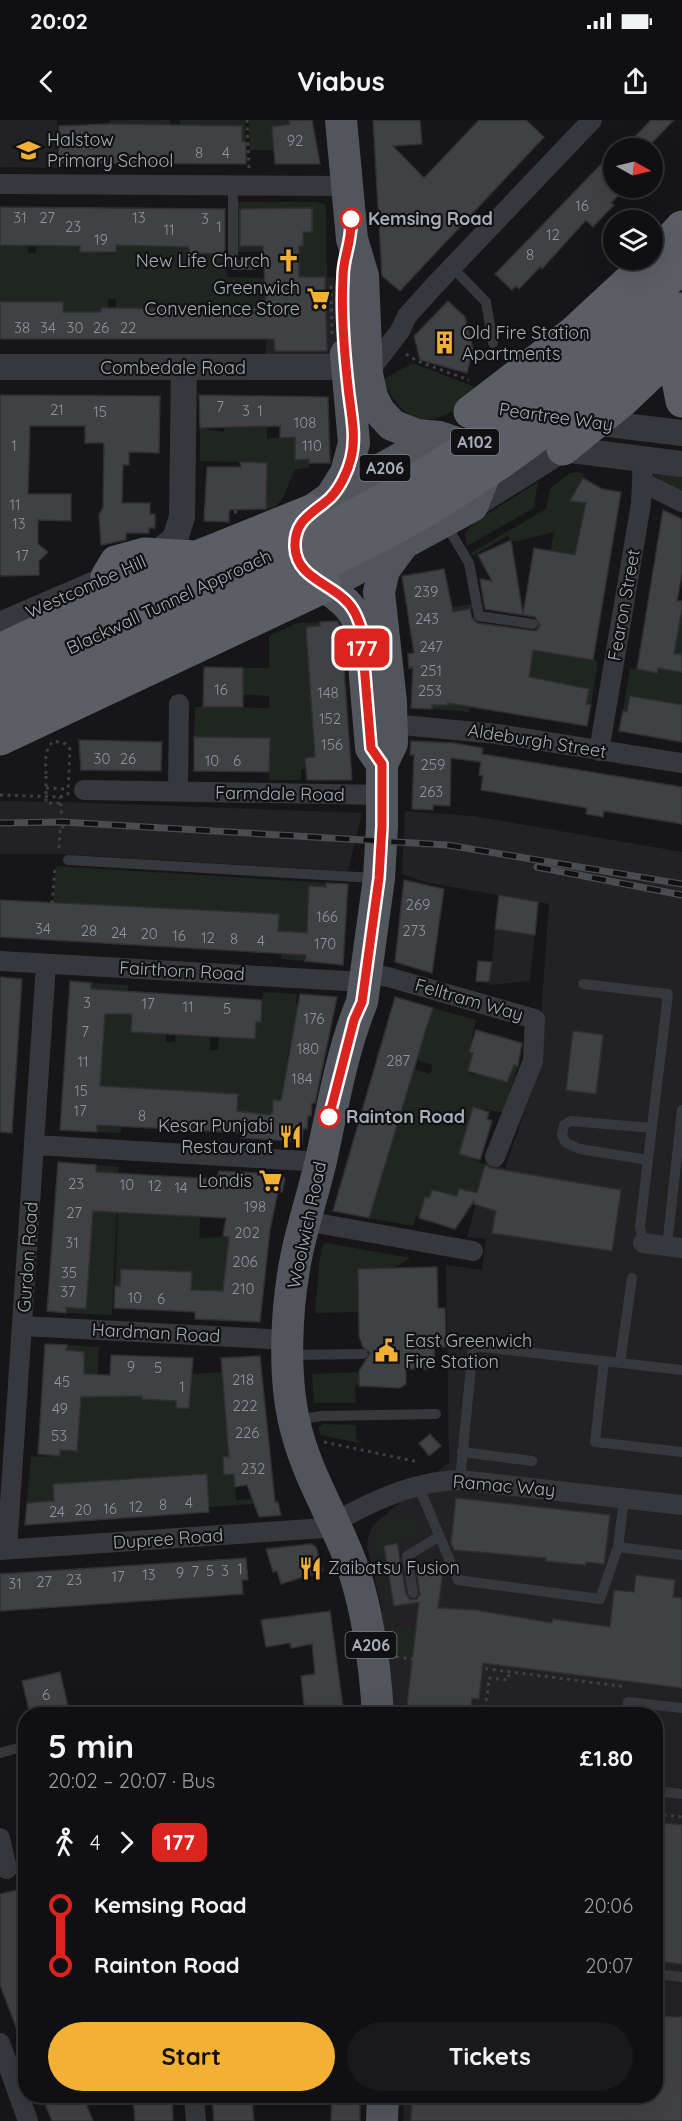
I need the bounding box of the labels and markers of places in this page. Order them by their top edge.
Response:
place label: Halstow Primary School [47,128,173,172]
school or university icon: Halstow Primary School [16,137,42,163]
place label: Kemsing Road [368,207,493,230]
marker: Kemsing Road [340,208,362,230]
church icon: New Life Church [275,248,301,274]
place label: New Life Church [136,249,270,272]
place label: Greenwich Convenience Store [145,276,300,320]
supermarket icon: Greenwich Convenience Store [305,285,331,311]
place label: Old Fire Station Apartments [462,321,590,365]
building icon: Old Fire Station Apartments [431,330,457,356]
place label: Rainton Road [346,1105,465,1128]
marker: Rainton Road [318,1106,340,1128]
place label: Kesar Punjabi Restaurant [158,1114,273,1158]
restaurant icon: Kesar Punjabi Restaurant [278,1123,304,1149]
supermarket icon: Londis [257,1168,283,1194]
place label: Londis [198,1169,252,1192]
place label: East Greenwich Fire Station [405,1329,532,1373]
public building icon: East Greenwich Fire Station [374,1338,400,1364]
restaurant icon: Zaibatsu Fusion [297,1555,323,1581]
place label: Zaibatsu Fusion [328,1556,460,1579]

